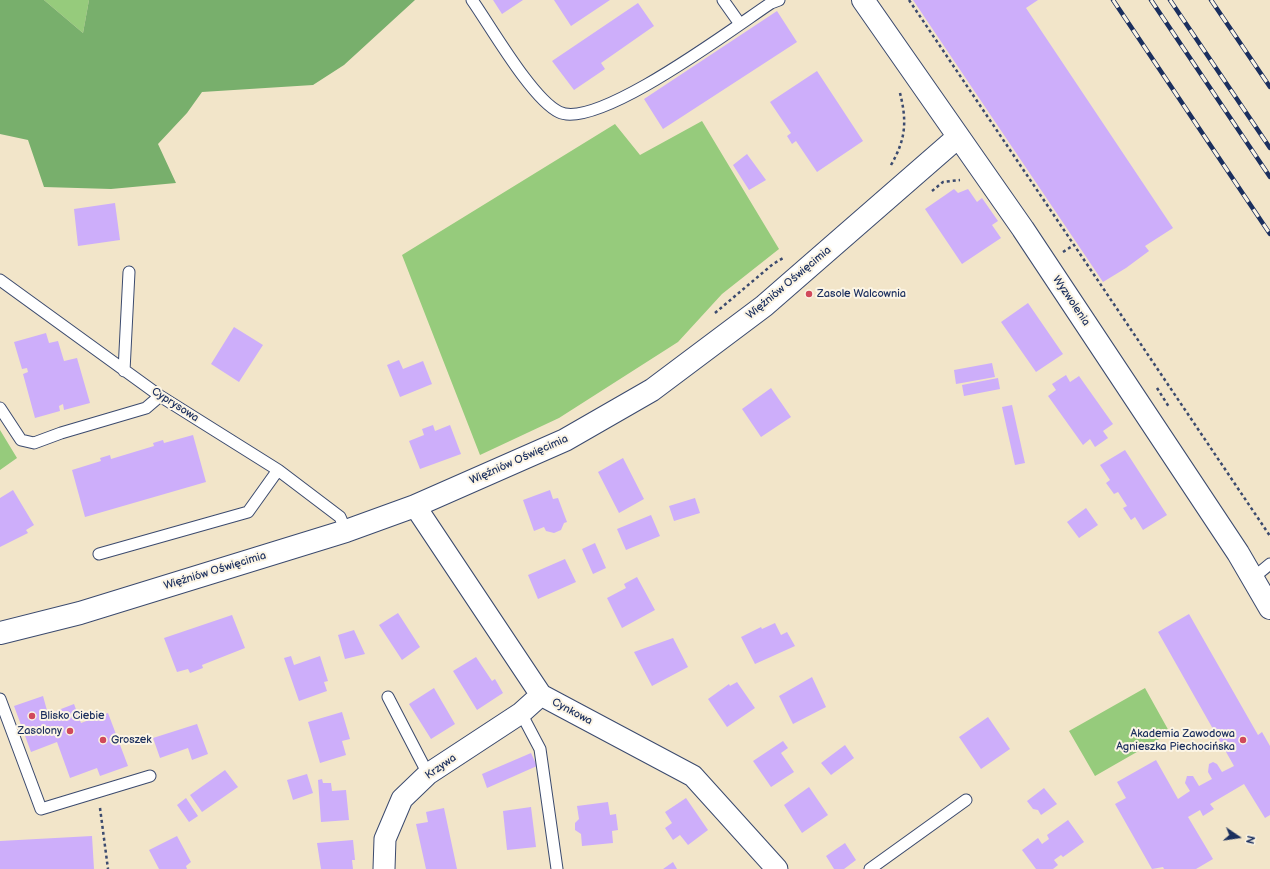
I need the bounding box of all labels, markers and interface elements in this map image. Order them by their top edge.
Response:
street label: Więźniów Oświęcimia [744,244,834,322]
street label: Wyzwolenia [1049,273,1093,329]
place label: Zasole Walcownia [817,287,906,301]
marker: Zasole Walcownia [804,289,814,299]
street label: Cyprysowa [149,385,201,425]
street label: Więźniów Oświęcimia [468,432,570,488]
street label: Więźniów Oświęcimia [162,549,268,593]
street label: Cynkowa [550,696,594,728]
place label: Blisko Ciebie [40,709,105,723]
marker: Blisko Ciebie [27,711,37,721]
place label: Zasolony [18,724,62,738]
marker: Zasolony [65,726,75,736]
place label: Akademia Zawodowa Agnieszka Piechocińska [1116,727,1235,753]
place label: Groszek [111,733,152,747]
marker: Groszek [98,735,108,745]
marker: Akademia Zawodowa Agnieszka Piechocińska [1238,735,1248,745]
street label: Krzywa [423,752,459,782]
north arrow [1218,817,1258,857]
text: N [1243,834,1257,845]

